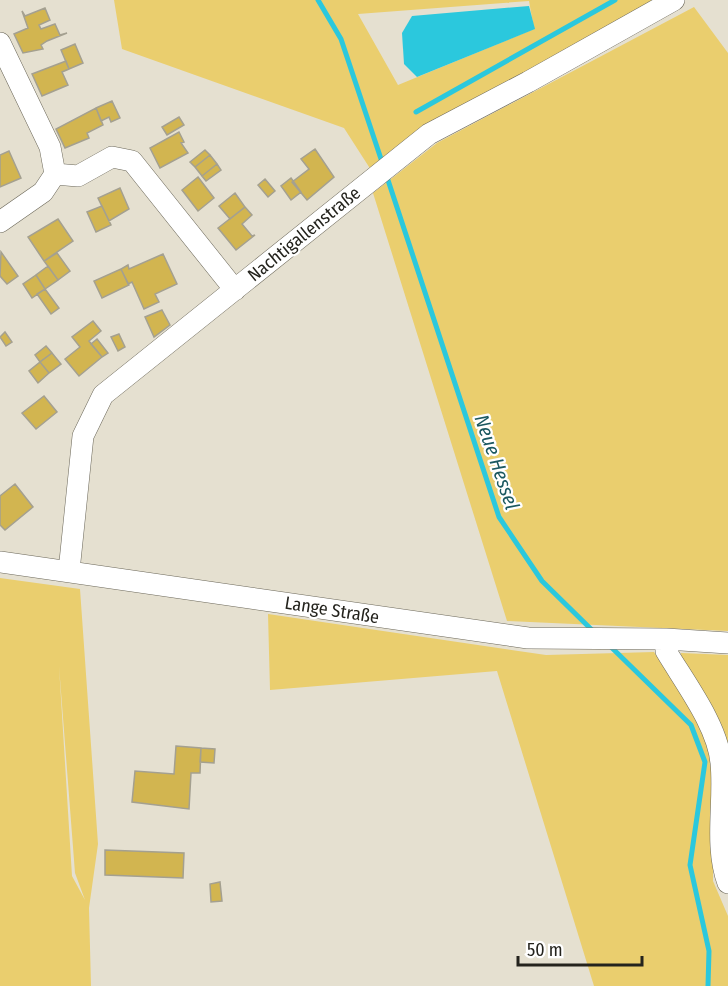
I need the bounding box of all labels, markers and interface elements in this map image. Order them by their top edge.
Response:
street label: Nachtigallenstraße [243,182,365,286]
water label: Neue Hessel [470,411,524,513]
street label: Lange Straße [283,592,381,628]
scale bar [518,929,642,967]
text: 50 m [527,939,563,961]

